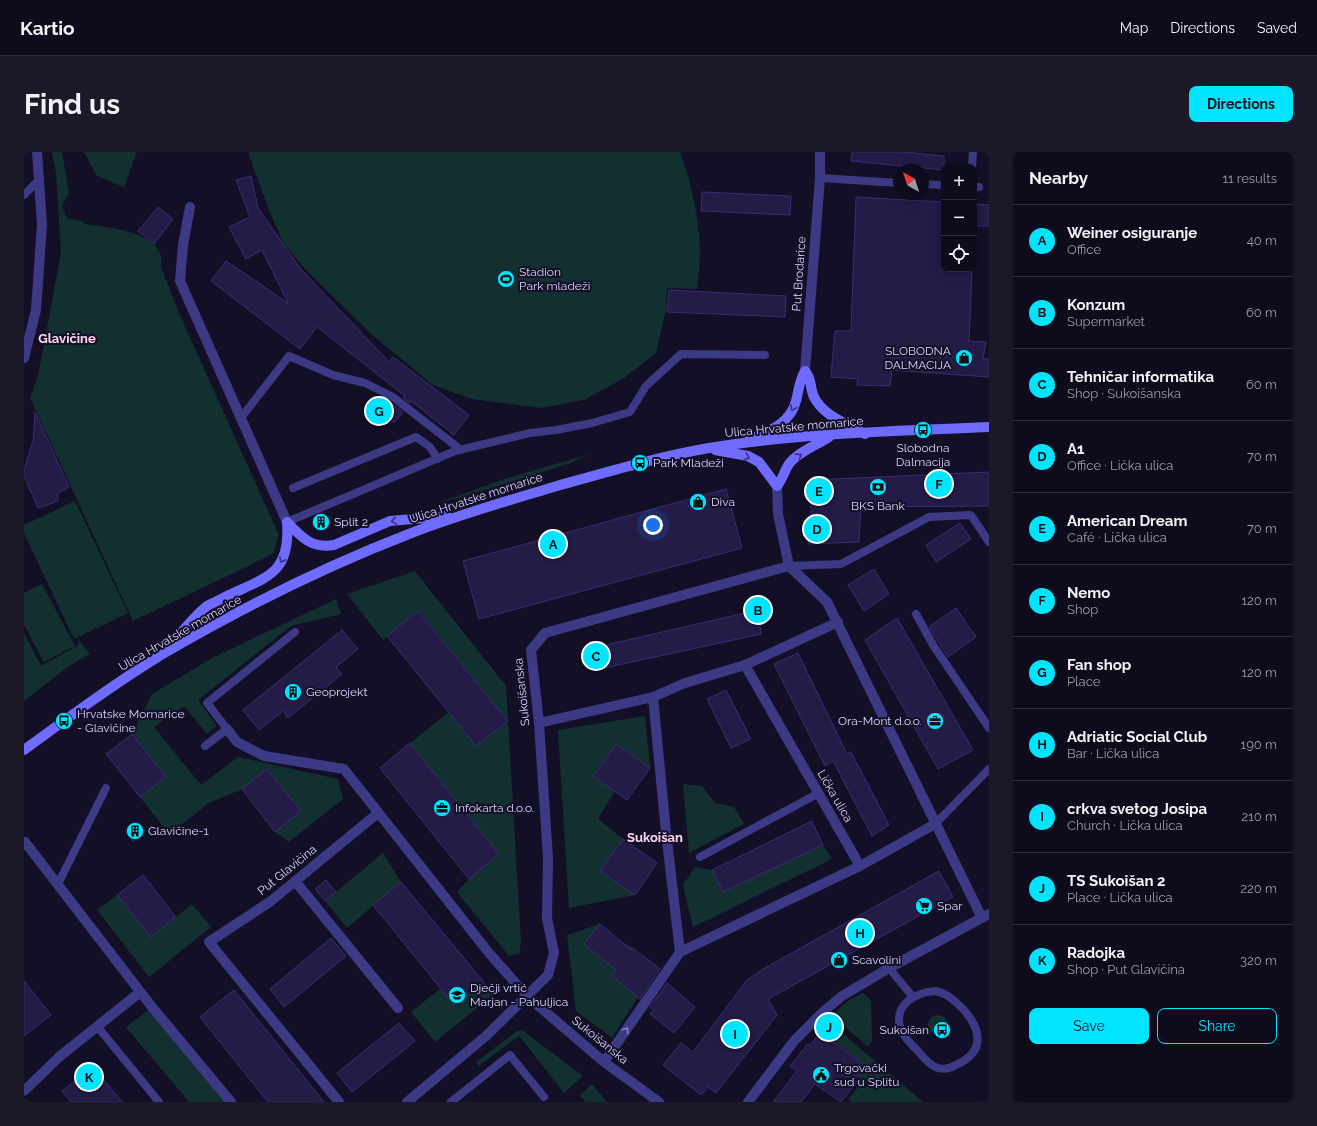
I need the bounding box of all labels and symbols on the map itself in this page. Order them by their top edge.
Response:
north arrow [893,164,929,200]
street label: Put Brodarice [789,236,809,312]
place label: Stadion Park mladeži [519,265,590,293]
sports icon: Stadion Park mladeži [496,269,516,289]
district label: Glavičine [38,331,96,346]
place label: SLOBODNA DALMACIJA [884,344,951,372]
shop icon: SLOBODNA DALMACIJA [954,348,974,368]
pin: G [366,396,392,426]
one-way arrow [790,403,798,411]
street label: Ulica Hrvatske mornarice [724,414,864,440]
bus stop icon: Slobodna Dalmacija [913,420,933,440]
place label: Slobodna Dalmacija [896,441,950,469]
one-way arrow [743,452,750,461]
bus stop icon: Park Mladeži [630,453,650,473]
one-way arrow [795,453,802,460]
place label: Park Mladeži [653,456,724,470]
pin: F [926,469,952,499]
street label: Ulica Hrvatske mornarice [408,470,544,526]
pin: E [806,476,832,506]
bank icon: BKS Bank [868,477,888,497]
shop icon: Diva [688,492,708,512]
place label: Diva [711,495,735,509]
place label: BKS Bank [851,499,906,513]
building icon: Split 2 [311,512,331,532]
pin: D [804,514,830,544]
place label: Split 2 [334,515,368,529]
your location [643,515,663,535]
one-way arrow [391,516,397,525]
pin: A [540,529,566,559]
one-way arrow [279,556,287,563]
street label: Ulica Hrvatske mornarice [116,592,244,674]
pin: B [745,595,771,625]
pin: C [583,641,609,671]
street label: Sukoišanska [511,657,533,727]
building icon: Geoprojekt [283,682,303,702]
place label: Geoprojekt [306,685,367,699]
place label: Hrvatske Mornarice - Glavičine [77,707,184,735]
bus stop icon: Hrvatske Mornarice - Glavičine [54,711,74,731]
office icon: Ora-Mont d.o.o. [925,711,945,731]
place label: Ora-Mont d.o.o. [838,714,922,728]
street label: Lička ulica [814,767,856,825]
office icon: Infokarta d.o.o. [432,798,452,818]
place label: Infokarta d.o.o. [455,801,534,815]
building icon: Glavičine-1 [125,821,145,841]
place label: Glavičine-1 [148,824,209,838]
district label: Sukoišan [627,830,683,845]
street label: Put Glavičina [255,842,319,898]
supermarket icon: Spar [914,896,934,916]
place label: Spar [937,899,963,913]
pin: H [847,918,873,948]
shop icon: Scavolini [829,950,849,970]
place label: Scavolini [852,953,901,967]
place label: Dječji vrtić Marjan - Pahuljica [470,981,568,1009]
school or university icon: Dječji vrtić Marjan - Pahuljica [447,985,467,1005]
pin: J [816,1012,842,1042]
street label: Sukoišanska [569,1013,631,1067]
pin: I [722,1019,748,1049]
bus stop icon: Sukoišan [932,1020,952,1040]
place label: Sukoišan [879,1023,929,1037]
one-way arrow [621,1027,629,1034]
place label: Trgovački sud u Splitu [834,1061,899,1089]
pin: K [76,1062,102,1092]
public building icon: Trgovački sud u Splitu [811,1065,831,1085]

